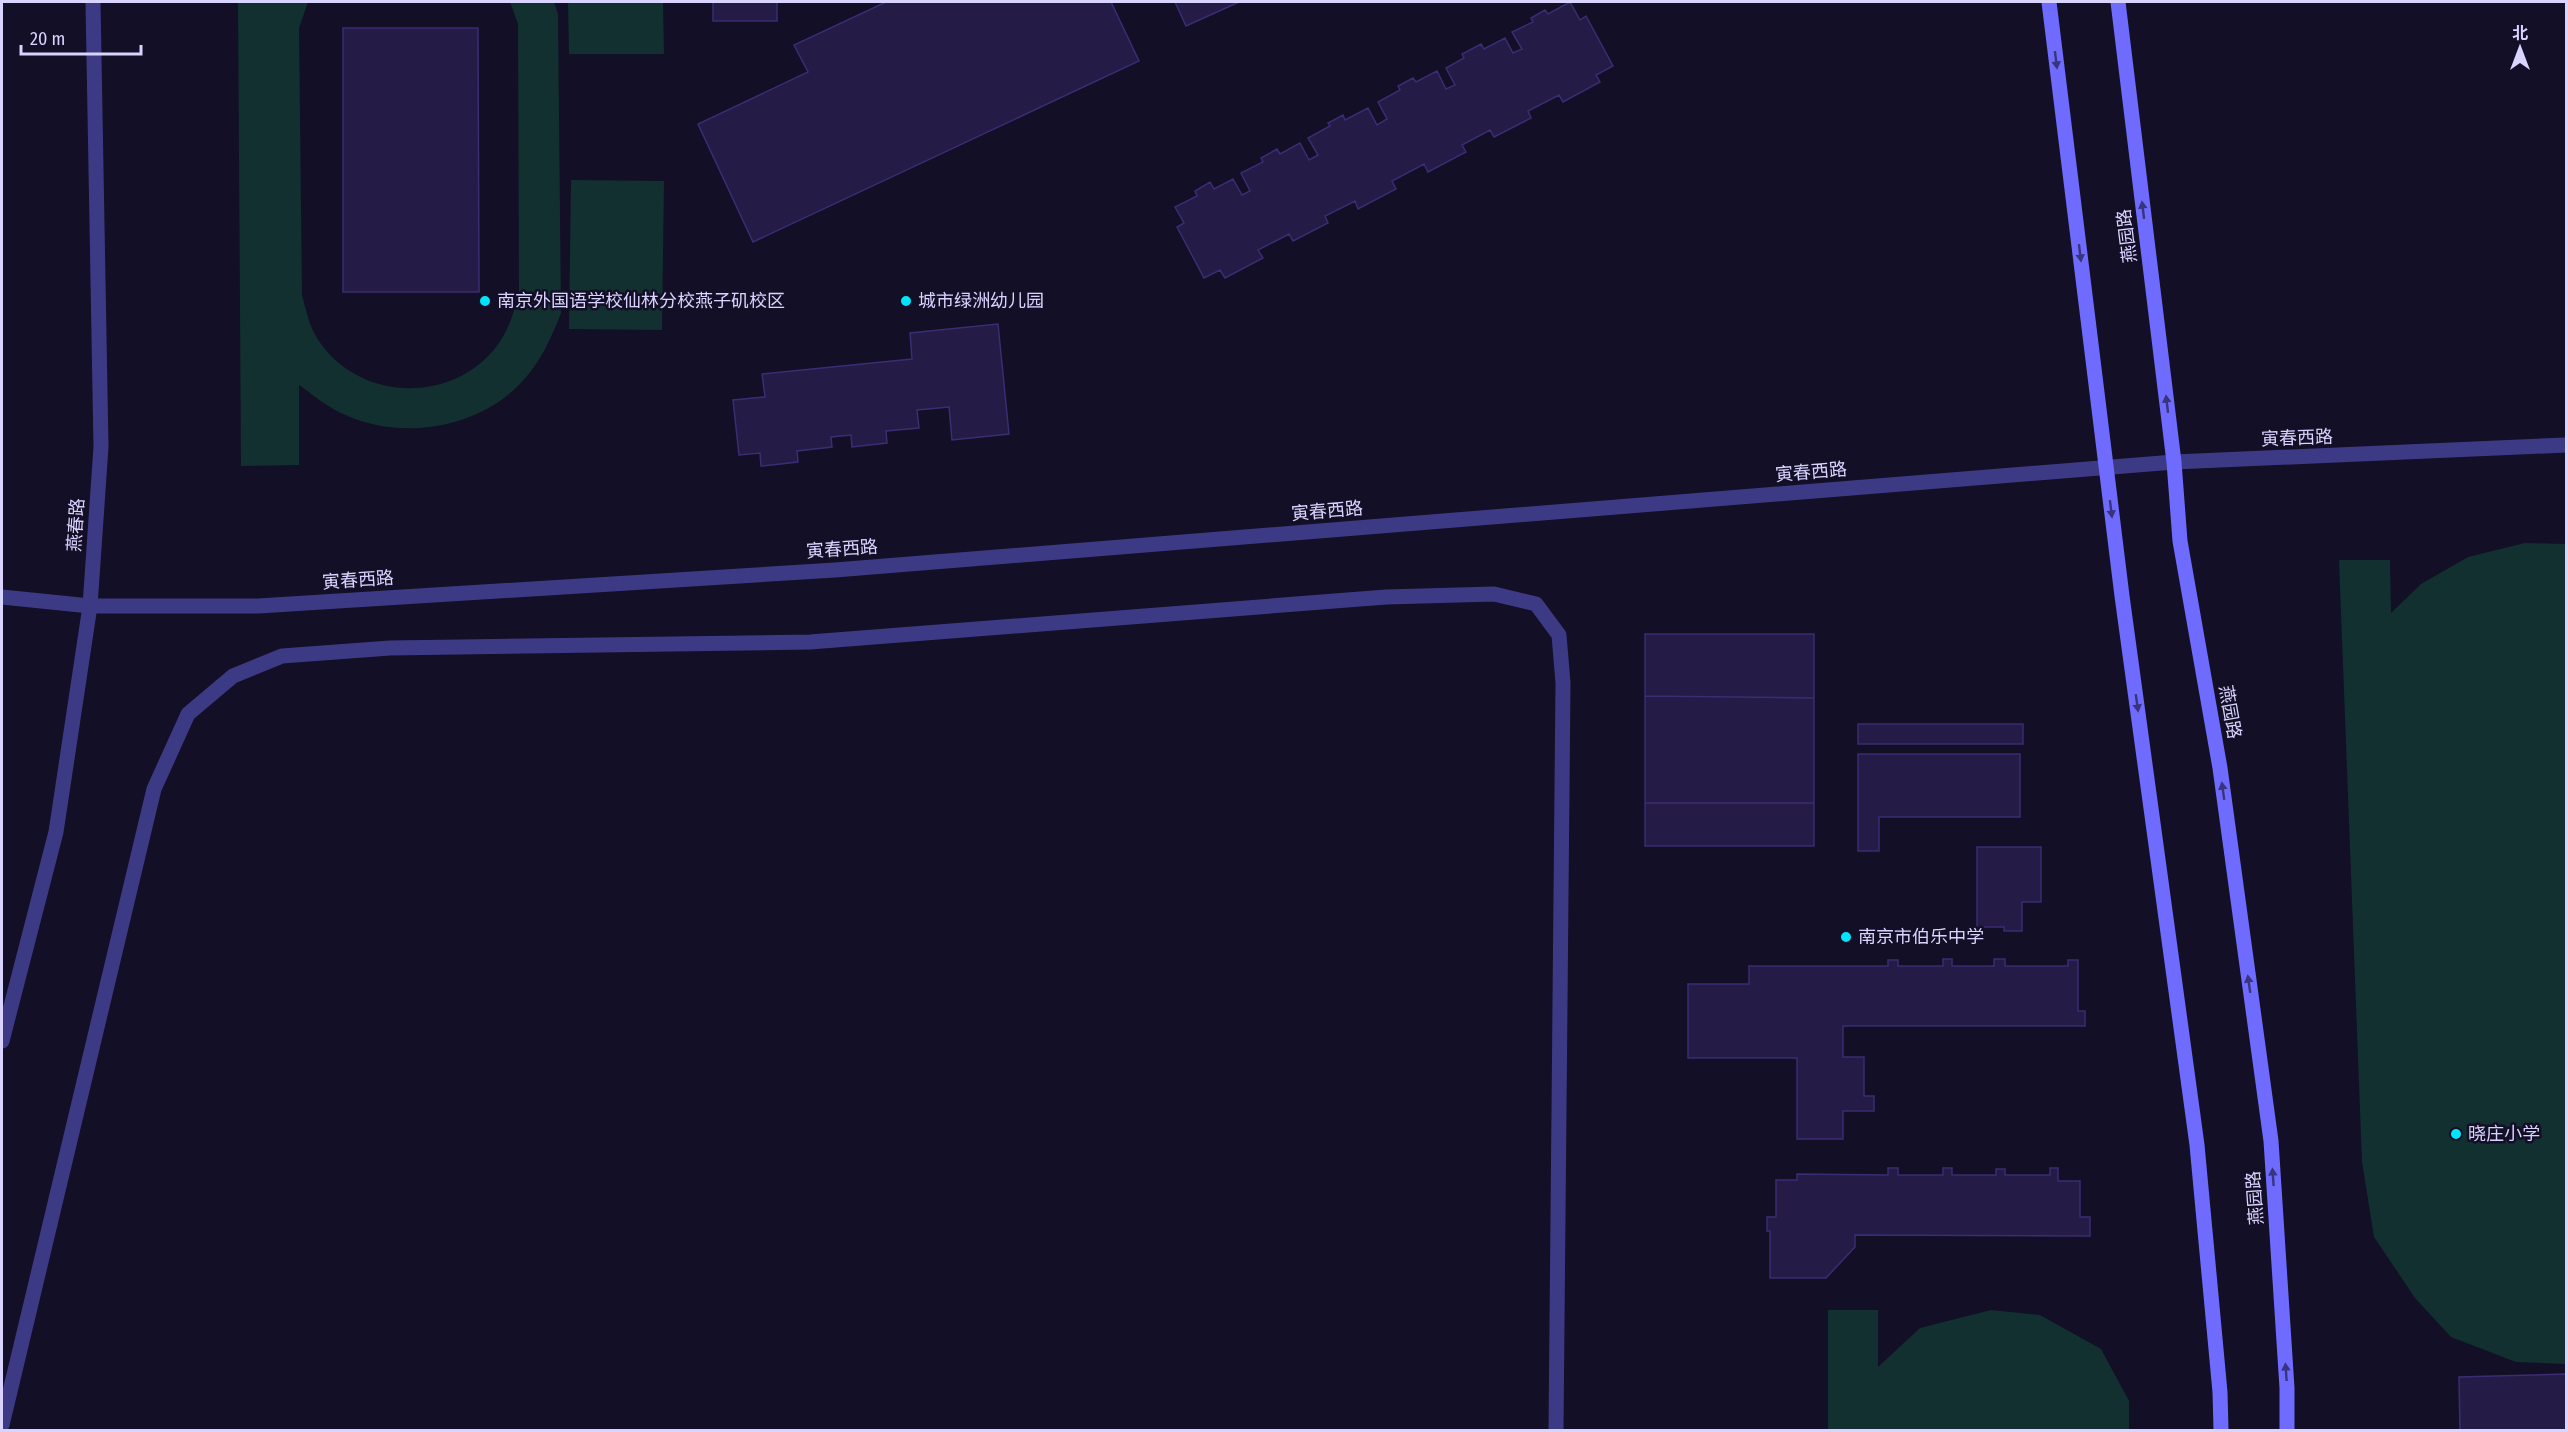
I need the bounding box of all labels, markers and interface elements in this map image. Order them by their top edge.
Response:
scale bar [21,18,141,56]
north arrow [2490,18,2550,78]
text: 北 [2512,24,2528,43]
text: 20 m [30,28,65,50]
one-way arrow [2052,50,2061,69]
one-way arrow [2139,201,2148,220]
street label: 燕园路 [2113,208,2141,264]
one-way arrow [2075,244,2085,263]
place label: 南京外国语学校仙林分校燕子矶校区 [497,290,785,312]
place label: 城市绿洲幼儿园 [918,290,1044,312]
marker: 南京外国语学校仙林分校燕子矶校区 [478,294,492,308]
marker: 城市绿洲幼儿园 [899,294,913,308]
one-way arrow [2162,394,2172,413]
street label: 寅春西路 [2261,426,2333,450]
street label: 寅春西路 [1774,458,1848,486]
street label: 燕春路 [63,497,89,553]
street label: 寅春西路 [1290,497,1364,525]
one-way arrow [2107,500,2116,519]
street label: 寅春西路 [805,536,879,562]
street label: 寅春西路 [321,567,395,593]
street label: 燕园路 [2214,684,2246,740]
one-way arrow [2132,693,2141,712]
one-way arrow [2218,781,2227,800]
place label: 南京市伯乐中学 [1858,926,1984,948]
marker: 南京市伯乐中学 [1839,930,1853,944]
one-way arrow [2245,974,2254,993]
place label: 晓庄小学 [2468,1123,2540,1145]
marker: 晓庄小学 [2449,1127,2463,1141]
one-way arrow [2268,1168,2278,1187]
street label: 燕园路 [2242,1170,2268,1226]
one-way arrow [2281,1363,2290,1382]

